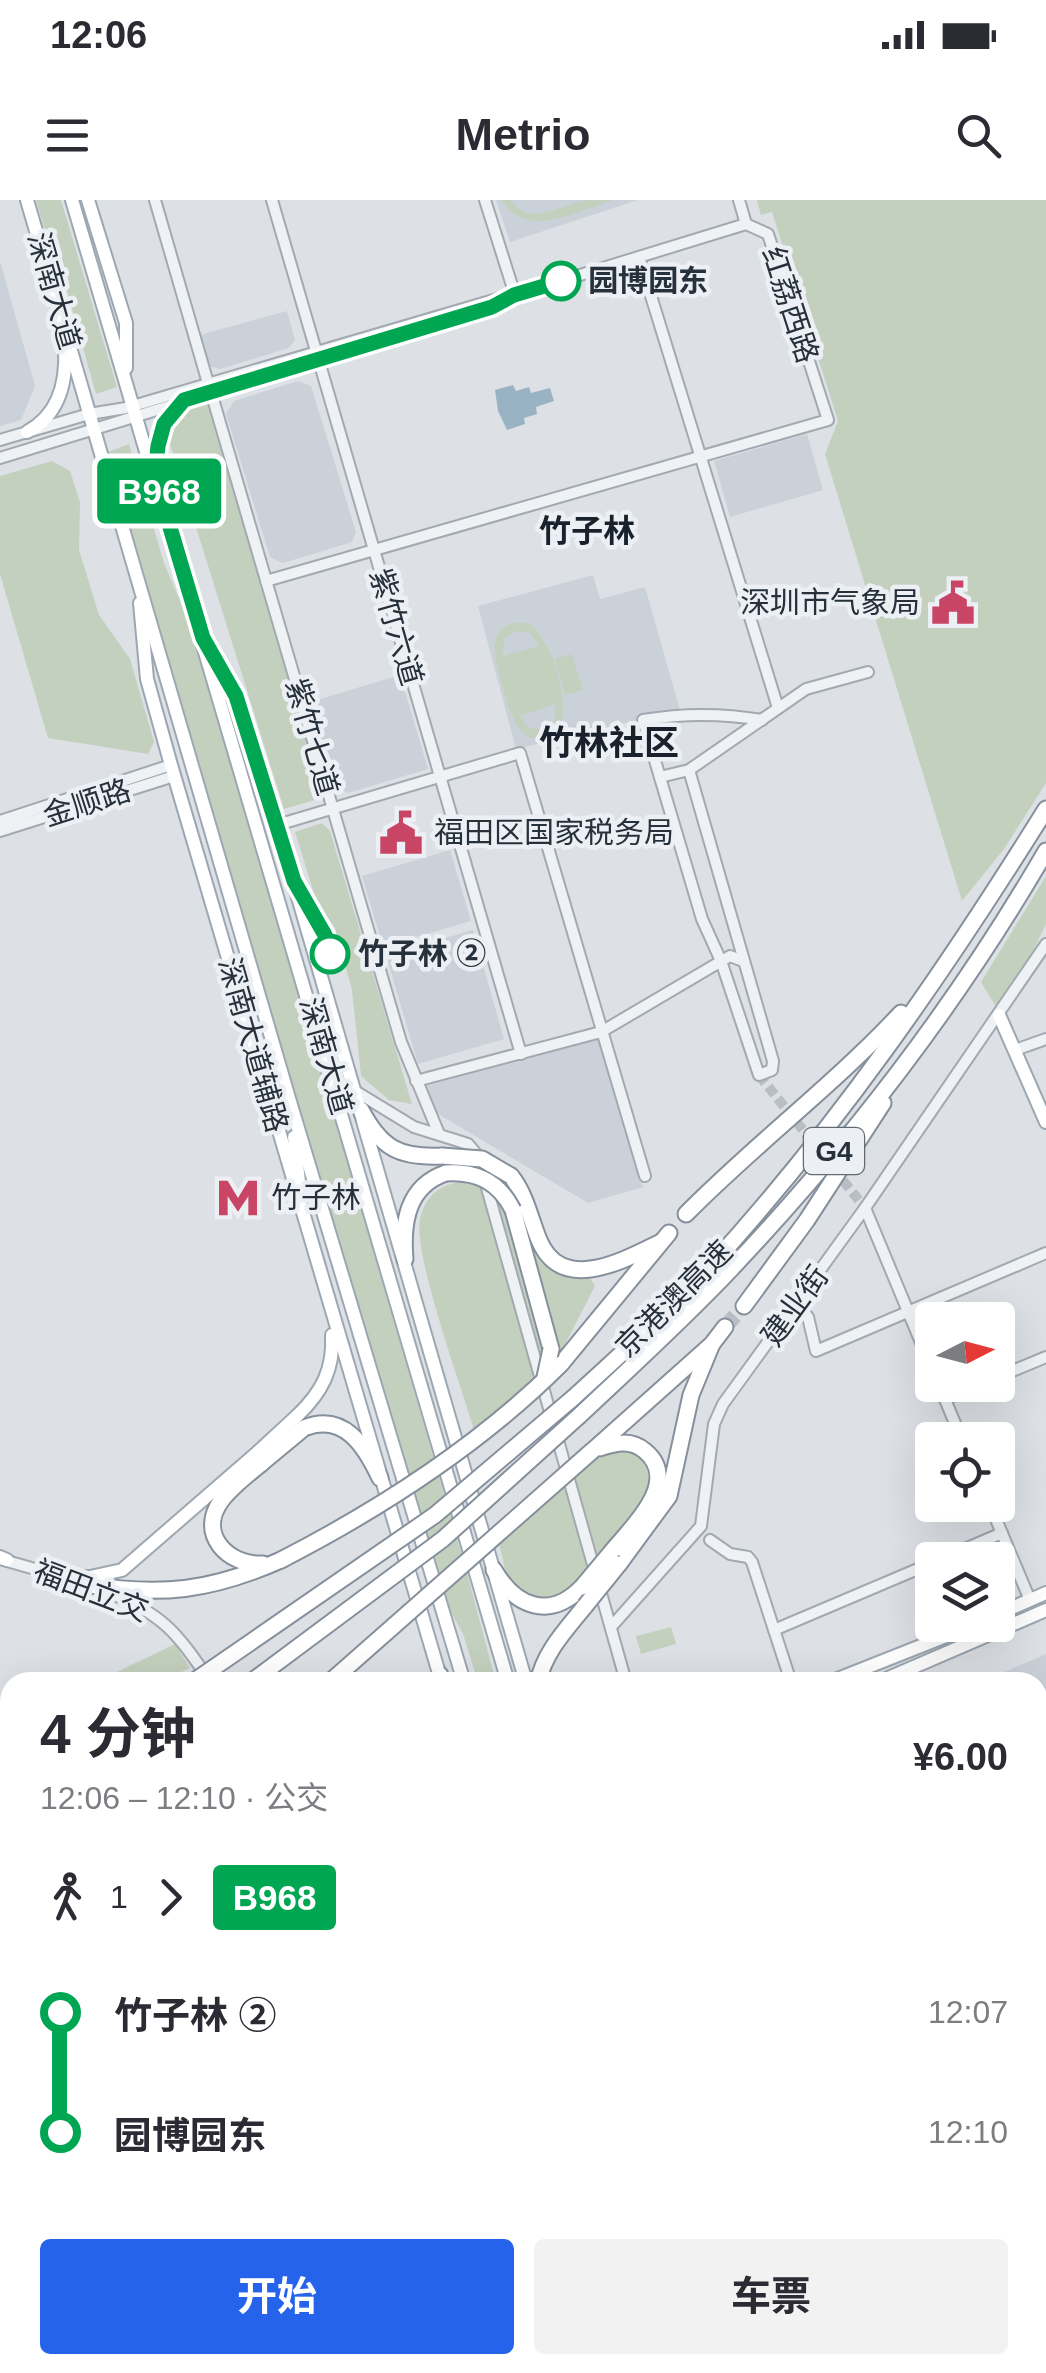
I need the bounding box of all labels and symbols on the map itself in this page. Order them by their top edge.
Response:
street label: 深南大道 [22,229,87,353]
street label: 红荔西路 [756,243,825,367]
marker: 园博园东 [542,262,580,300]
place label: 园博园东 [588,264,708,297]
line badge: B968 [89,458,229,524]
district label: 竹子林 [539,513,635,549]
street label: 紫竹六道 [364,565,429,689]
public building icon: 深圳市气象局 [929,579,977,627]
place label: 深圳市气象局 [740,586,920,619]
street label: 紫竹七道 [280,675,345,799]
district label: 竹林社区 [539,723,679,762]
street label: 金顺路 [39,773,135,832]
public building icon: 福田区国家税务局 [377,809,425,857]
place label: 福田区国家税务局 [434,816,674,849]
marker: 竹子林 ② [311,935,349,973]
place label: 竹子林 ② [358,937,486,970]
street label: 深南大道辅路 [213,954,294,1136]
street label: 深南大道 [294,994,359,1118]
road number: G4 [804,1128,864,1174]
metro station icon: 竹子林 [214,1174,262,1222]
place label: 竹子林 [271,1181,361,1214]
street label: 京港澳高速 [609,1234,738,1363]
street label: 建业街 [755,1260,834,1352]
north arrow [915,1302,1015,1402]
street label: 福田立交 [29,1554,153,1627]

